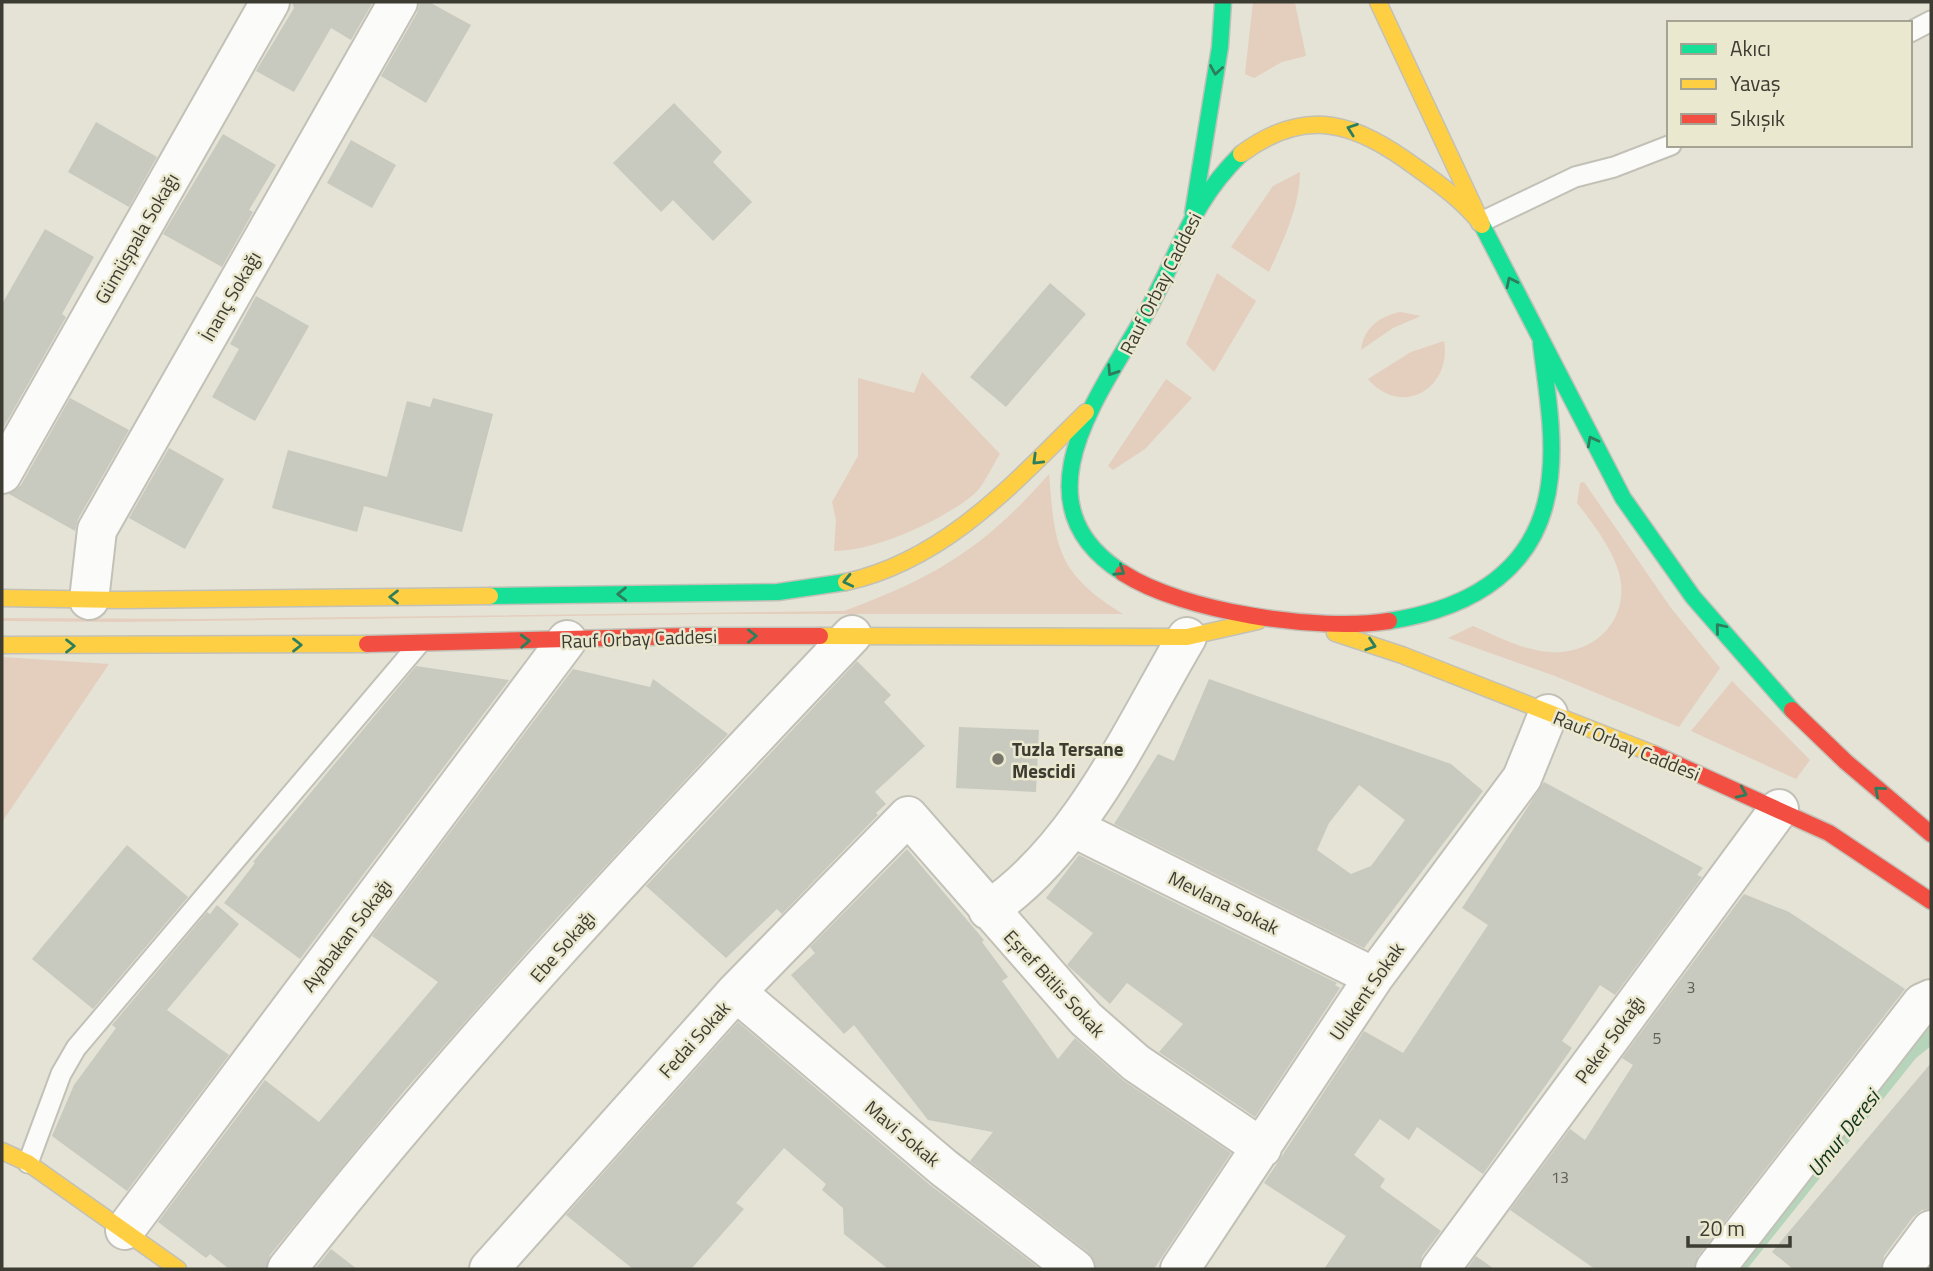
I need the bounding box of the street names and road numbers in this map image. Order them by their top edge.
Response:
street label: Gümüşpala Sokağı [87,167,185,309]
street label: Rauf Orbay Caddesi [1112,207,1208,359]
street label: İnanç Sokağı [192,245,268,347]
street label: Rauf Orbay Caddesi [560,621,718,655]
street label: Rauf Orbay Caddesi [1549,702,1705,788]
street label: Mevlana Sokak [1164,863,1284,941]
street label: Ayabakan Sokağı [294,872,398,998]
street label: Ebe Sokağı [522,904,602,988]
street label: Eşref Bitlis Sokak [997,923,1113,1043]
street label: Ulukent Sokak [1321,936,1411,1046]
street label: Peker Sokağı [1567,989,1651,1089]
street label: Fedai Sokak [651,994,737,1084]
street label: Mavi Sokak [859,1093,947,1173]

